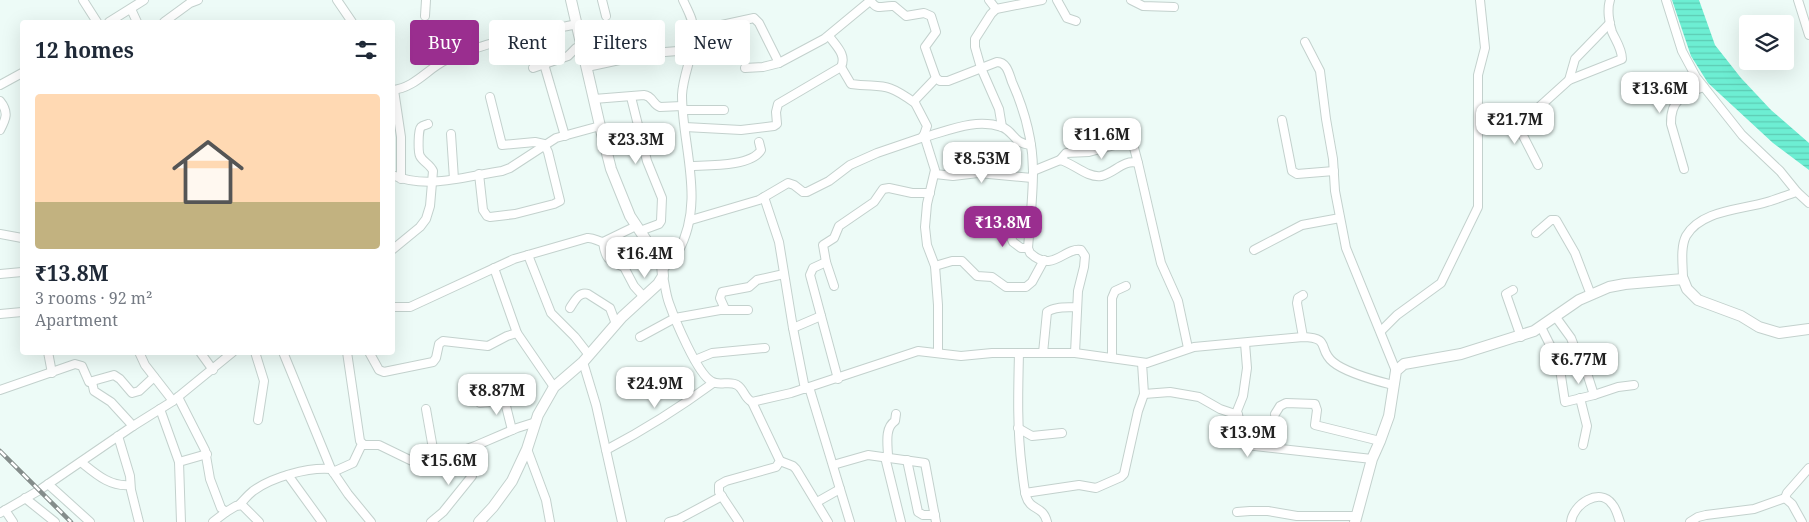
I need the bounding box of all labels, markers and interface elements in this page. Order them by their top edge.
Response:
map controls [1739,15,1794,70]
button: layers [1739,15,1794,70]
chip: Buy [410,20,479,65]
chip: Rent [489,20,565,65]
chip: Filters [575,20,665,65]
chip: New [675,20,750,65]
text: 12 homes [35,36,134,64]
icon: filters [352,36,380,64]
pin: ₹13.6M [1619,72,1701,114]
text: ₹13.6M [1632,77,1688,99]
pin: ₹21.7M [1474,102,1556,145]
text: ₹21.7M [1487,108,1543,130]
pin: ₹11.6M [1061,118,1143,160]
pin: ₹23.3M [595,122,677,165]
text: ₹11.6M [1074,123,1130,145]
icon: home [163,127,253,217]
text: ₹23.3M [608,128,664,150]
pin: ₹8.53M [941,142,1023,184]
text: ₹8.53M [954,147,1010,169]
pin: ₹13.8M [962,206,1044,248]
text: ₹13.8M [975,211,1031,233]
pin: ₹16.4M [604,236,686,279]
text: ₹16.4M [617,242,673,264]
text: ₹13.8M [35,259,109,287]
text: 3 rooms · 92 m² [35,287,152,309]
text: Apartment [35,309,118,331]
pin: ₹6.77M [1538,342,1620,385]
text: ₹6.77M [1551,348,1607,370]
pin: ₹24.9M [614,366,696,409]
text: ₹24.9M [627,372,683,394]
pin: ₹8.87M [456,374,538,416]
text: ₹8.87M [469,379,525,401]
pin: ₹13.9M [1207,416,1289,458]
text: ₹13.9M [1220,421,1276,443]
pin: ₹15.6M [408,444,490,486]
text: ₹15.6M [421,449,477,471]

